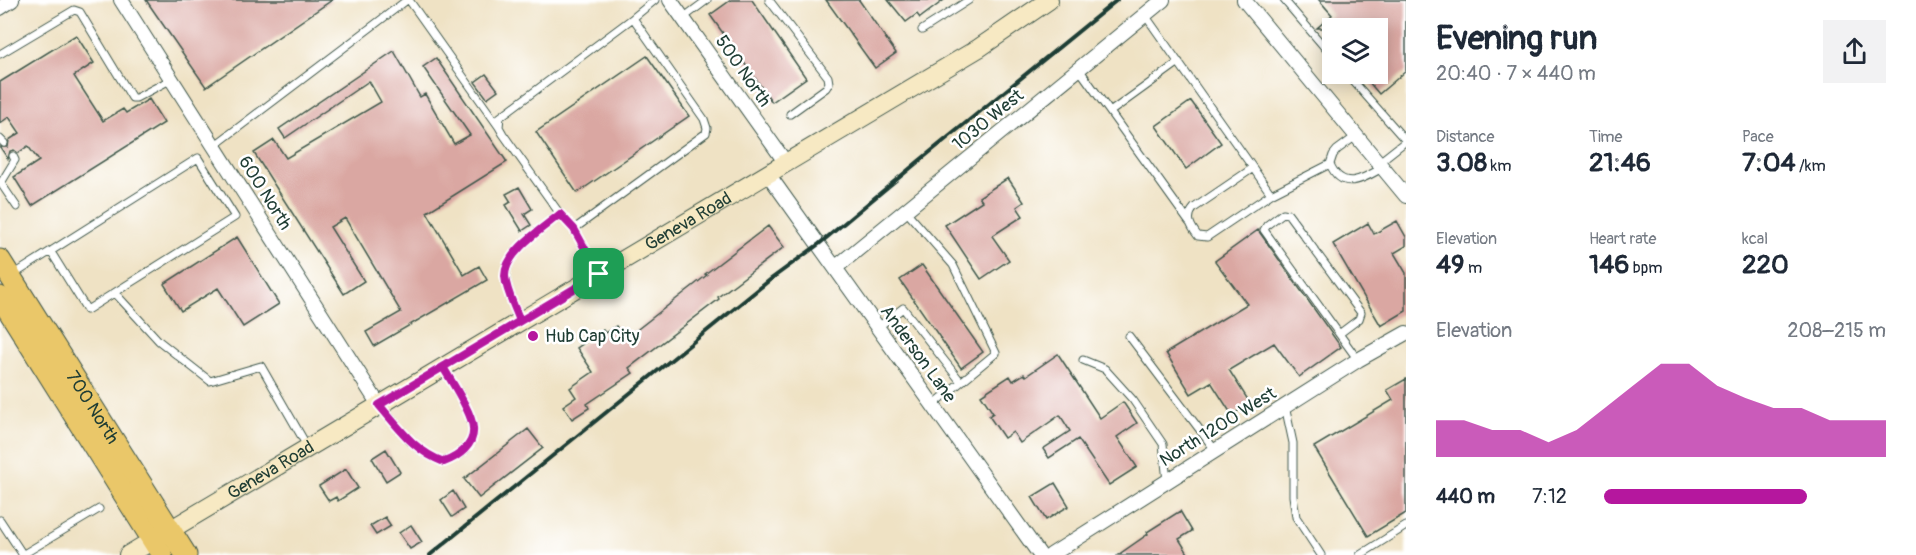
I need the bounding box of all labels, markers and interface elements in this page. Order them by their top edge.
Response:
map controls [1322,18,1388,84]
button: layers [1322,18,1388,84]
text: Evening run [1436,18,1597,59]
button: share [1823,20,1886,83]
street label: 500 North [710,31,776,111]
text: 20:40 · 7 × 440 m [1436,61,1596,86]
street label: 1030 West [948,84,1029,156]
text: Distance [1436,127,1495,147]
text: Time [1589,127,1622,147]
text: Pace [1742,127,1774,147]
text: 3.08 [1436,147,1487,179]
text: 21:46 [1589,147,1651,179]
text: 7:04 [1742,147,1796,179]
street label: 600 North [233,152,297,234]
text: km [1487,156,1511,176]
text: /km [1796,156,1826,176]
street label: Geneva Road [640,187,736,256]
text: Elevation [1436,229,1497,249]
text: Heart rate [1589,229,1656,249]
text: kcal [1742,229,1768,249]
pin [573,248,624,299]
text: 49 [1436,249,1464,281]
text: 146 [1589,249,1629,281]
text: 220 [1742,249,1789,281]
icon: arrive [582,257,615,290]
text: m [1464,258,1482,278]
text: bpm [1629,258,1662,278]
street label: Anderson Lane [875,301,961,407]
text: Elevation [1436,318,1512,343]
text: 208–215 m [1787,318,1886,343]
place label: Hub Cap City [545,325,640,348]
marker: Hub Cap City [526,329,540,343]
street label: 700 North [61,366,124,448]
street label: North 1200 West [1156,382,1281,472]
street label: Geneva Road [223,435,318,505]
text: 440 m [1436,484,1495,509]
text: 7:12 [1532,484,1567,509]

